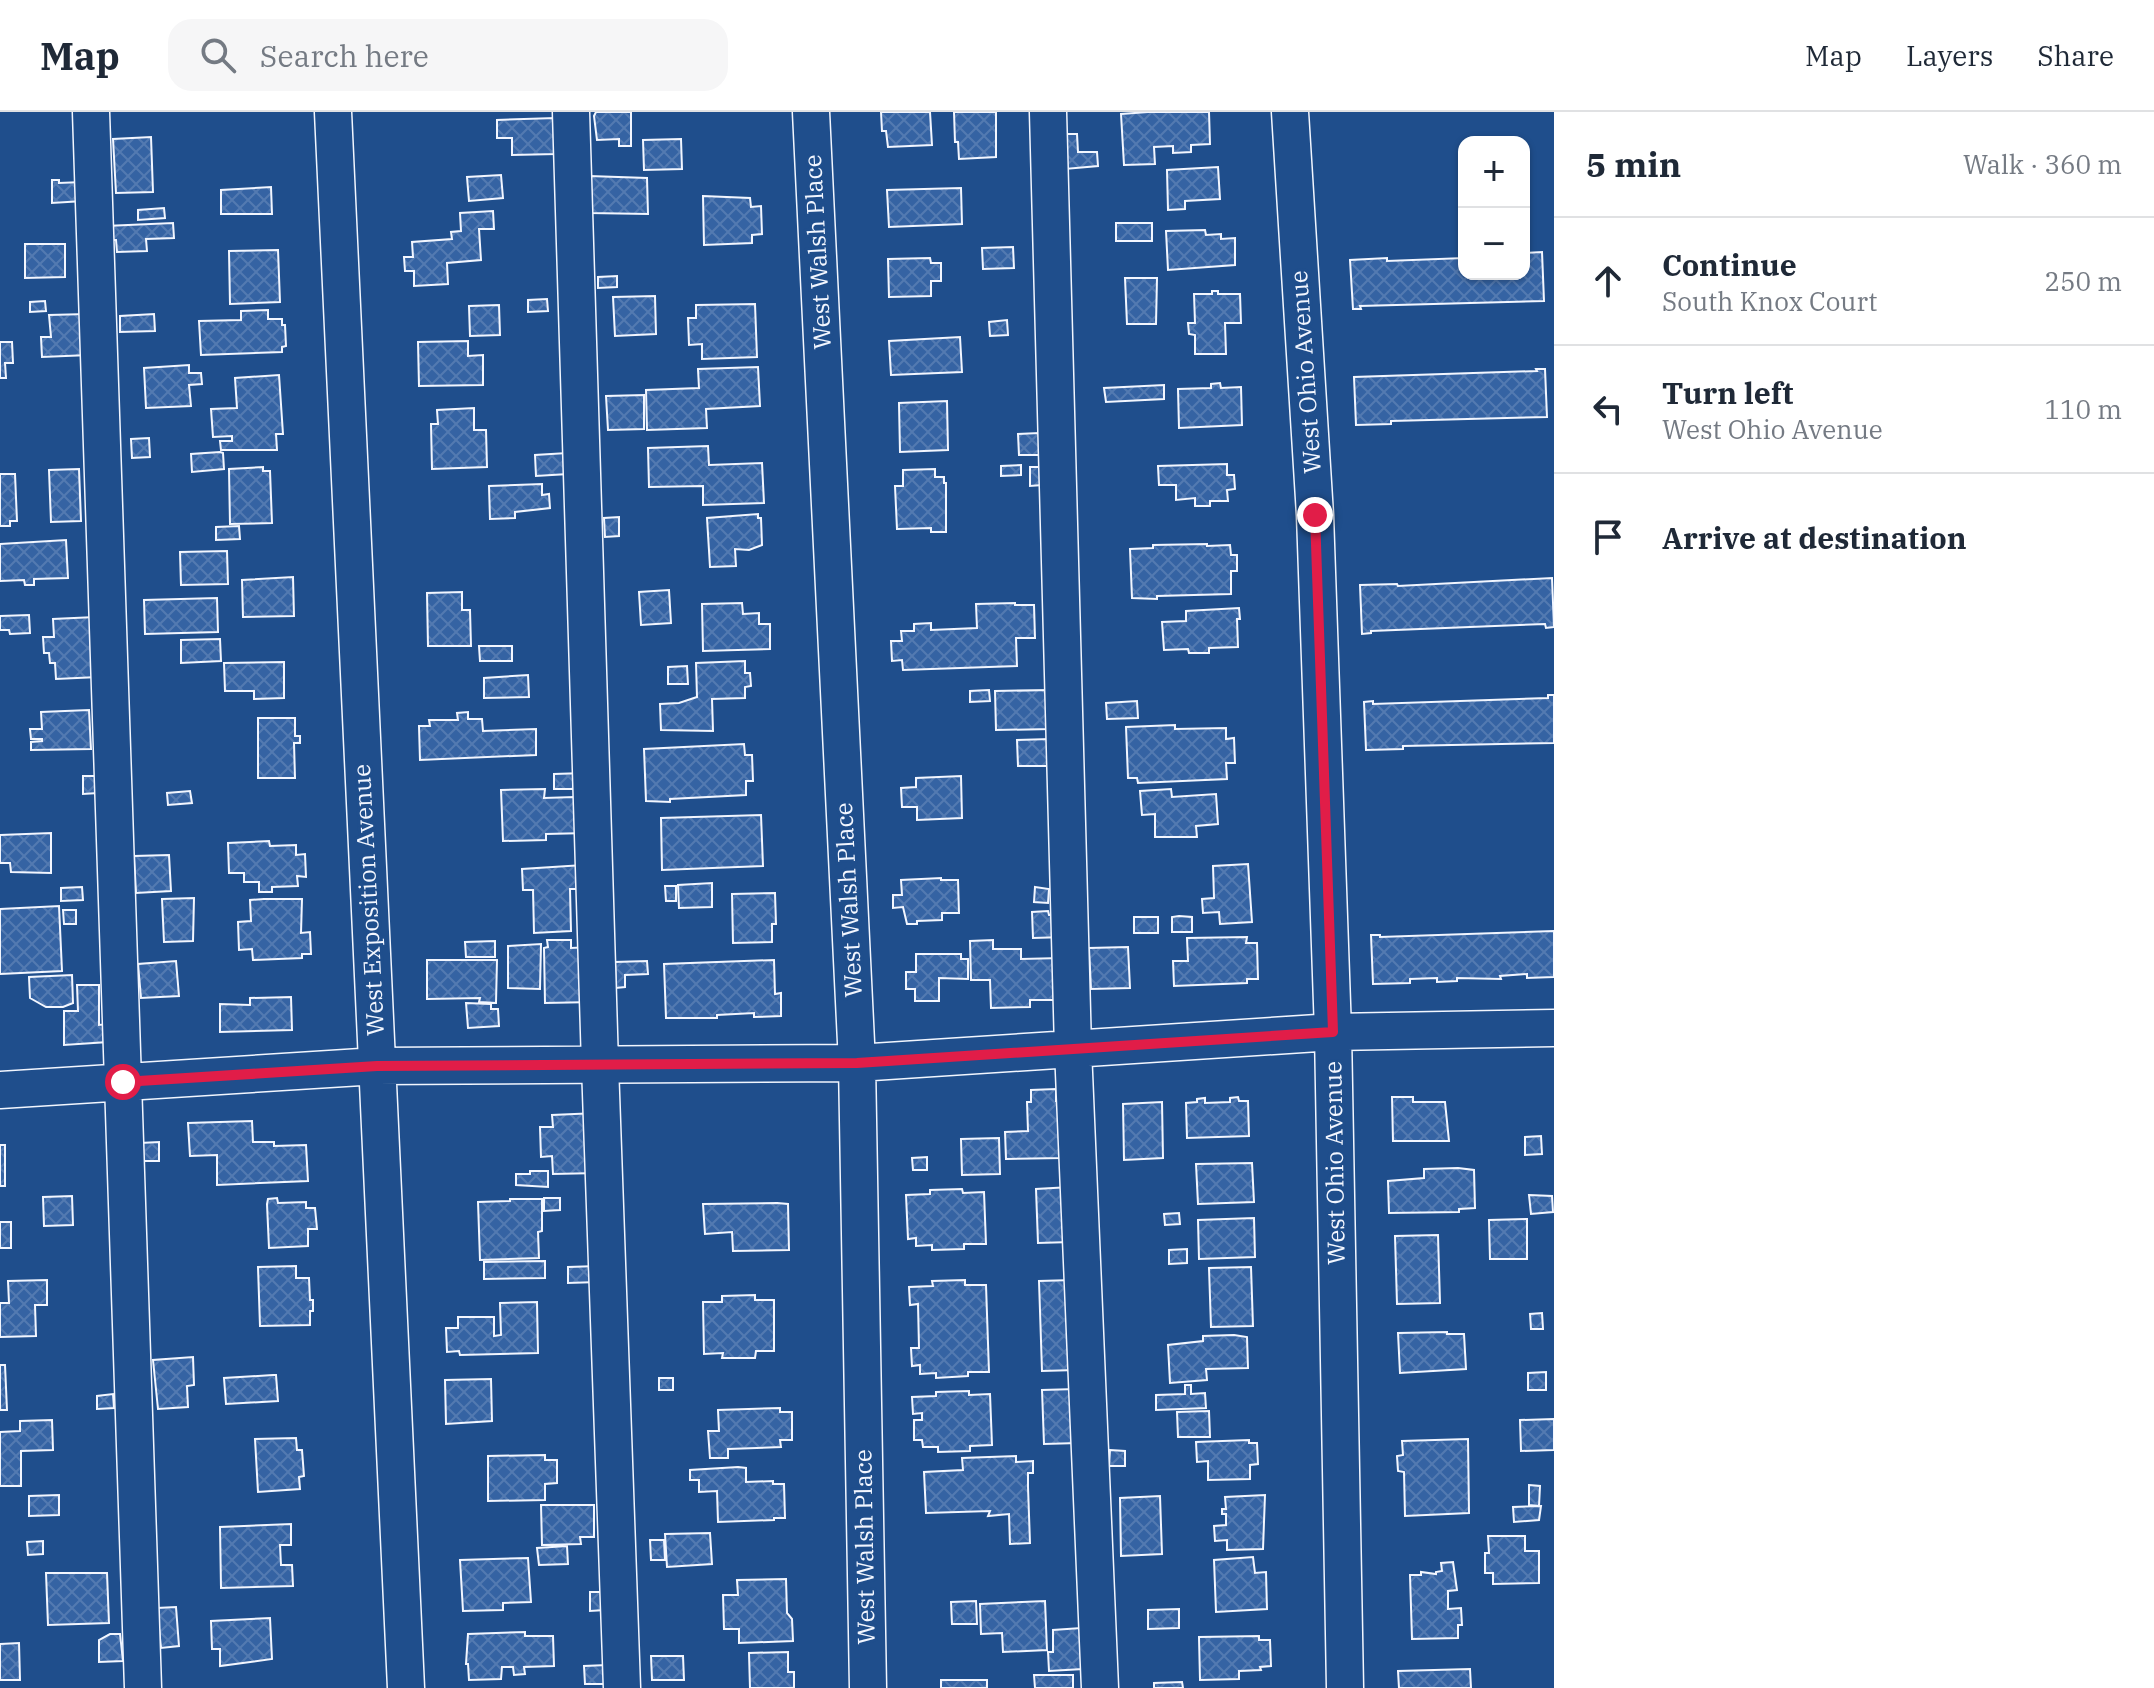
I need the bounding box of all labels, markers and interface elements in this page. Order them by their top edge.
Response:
search box [168,19,728,91]
text: Map [40,31,120,80]
icon: search [196,33,240,77]
text: Search here [260,36,429,75]
text: Map [1805,37,1862,74]
text: Layers [1906,37,1993,74]
text: Share [2037,37,2114,74]
map controls [1458,136,1530,280]
button: + [1458,136,1530,208]
text: 5 min [1586,142,1681,186]
text: Walk · 360 m [1963,147,2122,181]
street label: West Walsh Place [796,154,838,350]
button: − [1458,208,1530,280]
text: Continue [1662,245,1797,284]
icon: ahead [1586,259,1630,303]
text: 250 m [2044,264,2122,298]
street label: West Ohio Avenue [1282,269,1328,475]
text: South Knox Court [1662,284,1877,318]
text: Turn left [1662,373,1794,412]
icon: left [1586,387,1630,431]
text: 110 m [2044,392,2122,426]
text: West Ohio Avenue [1662,412,1883,446]
route end [1297,497,1333,533]
icon: arrive [1586,515,1630,559]
text: Arrive at destination [1662,518,1967,557]
street label: West Exposition Avenue [345,763,391,1037]
street label: West Walsh Place [827,802,869,998]
street label: West Ohio Avenue [1316,1061,1352,1265]
route start [105,1064,141,1100]
street label: West Walsh Place [846,1449,882,1645]

